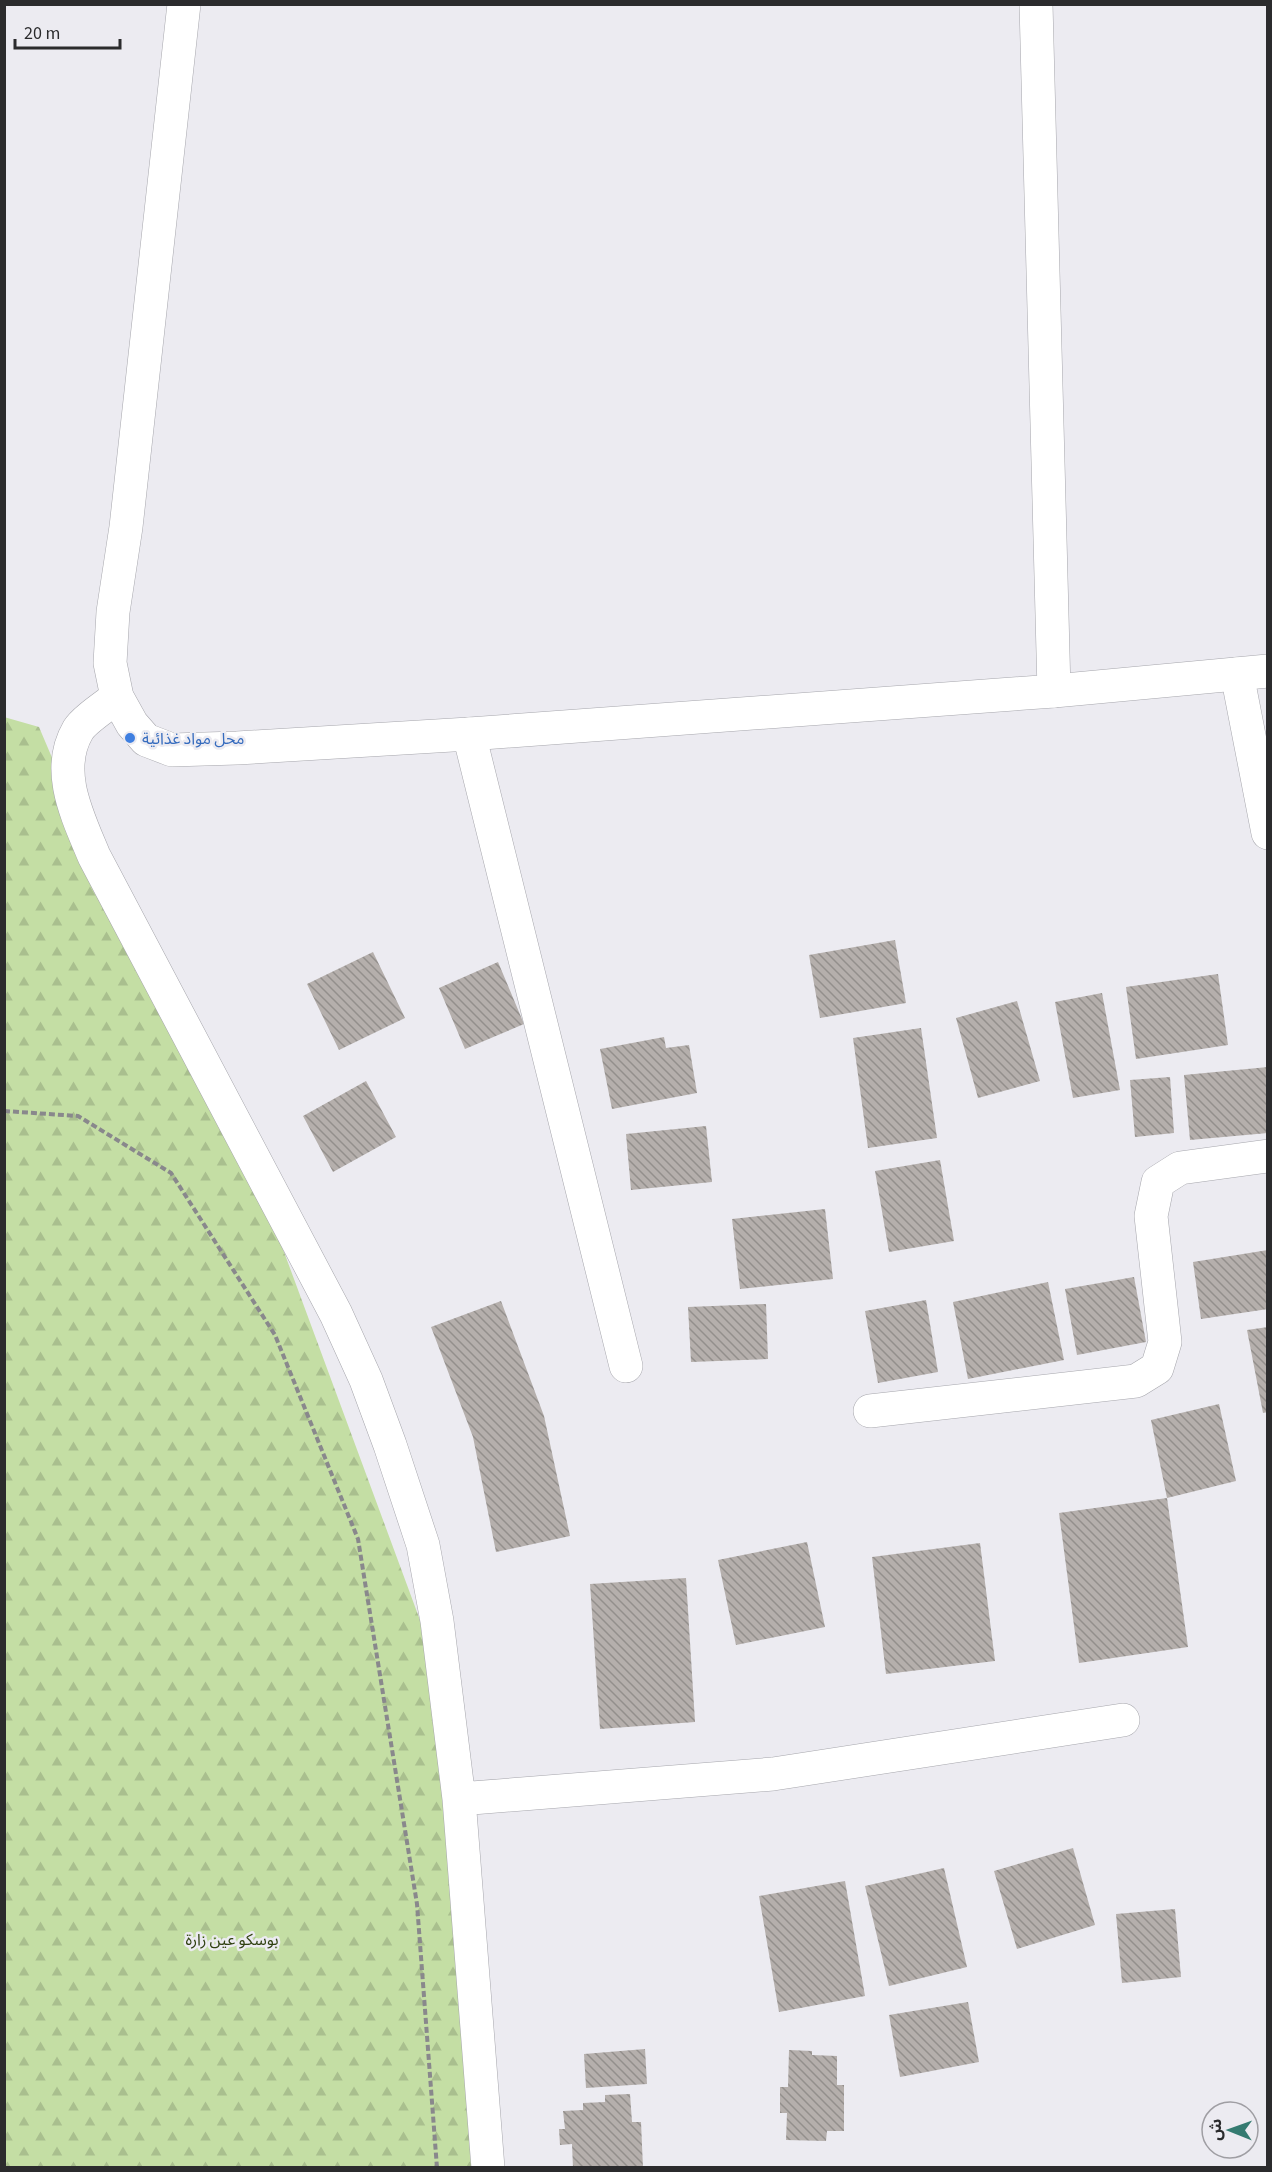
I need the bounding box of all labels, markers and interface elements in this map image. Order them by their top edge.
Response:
scale bar [15,12,120,50]
text: 20 m [24,21,60,46]
place label: محل مواد غذائية [142,728,244,750]
marker: محل مواد غذائية [123,731,137,745]
park label: بوسكو عين زارة [185,1929,279,1951]
north arrow [1200,2100,1260,2160]
text: ش [1205,2119,1227,2141]

